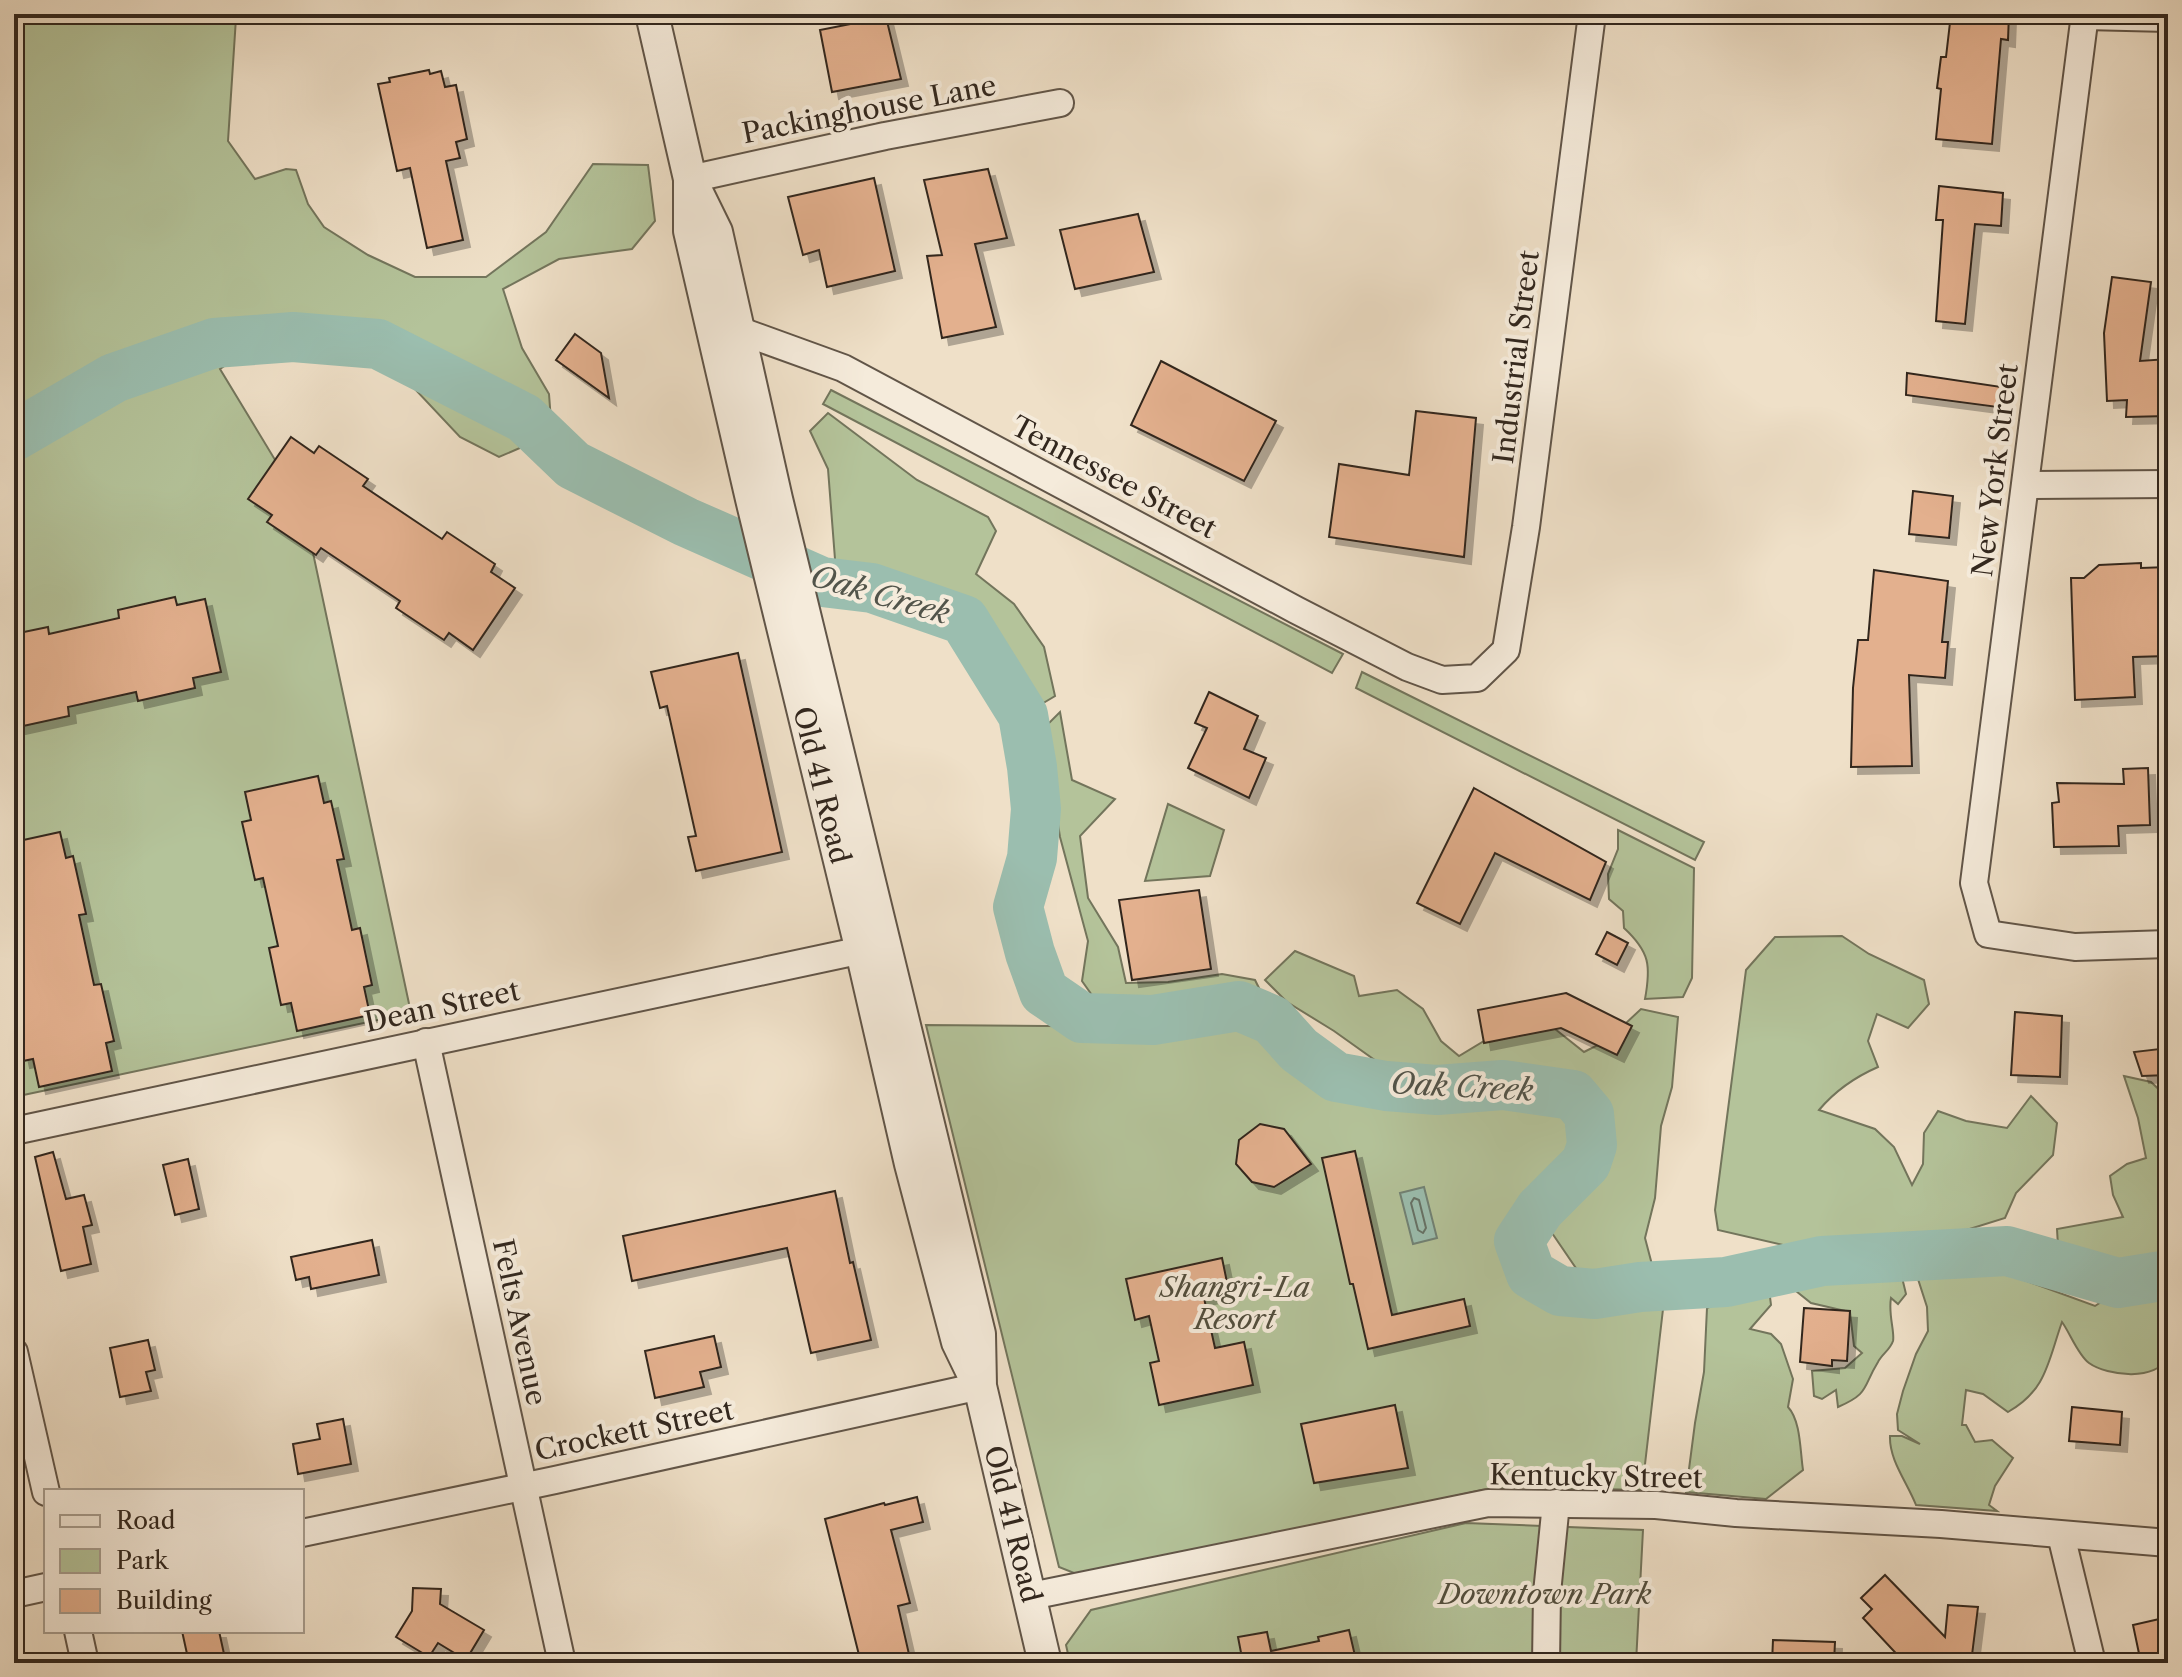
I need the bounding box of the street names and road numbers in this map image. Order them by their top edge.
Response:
street label: Packinghouse Lane [739,68,999,150]
street label: Industrial Street [1486,248,1546,466]
street label: New York Street [1965,361,2025,578]
street label: Tennessee Street [1006,409,1222,545]
street label: Old 41 Road [786,703,858,867]
street label: Dean Street [361,973,523,1039]
street label: Felts Avenue [486,1236,554,1408]
street label: Crockett Street [532,1392,737,1468]
street label: Old 41 Road [977,1442,1049,1606]
street label: Kentucky Street [1489,1457,1703,1495]

